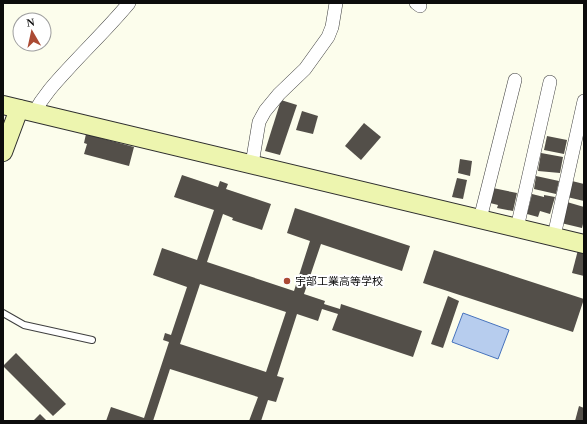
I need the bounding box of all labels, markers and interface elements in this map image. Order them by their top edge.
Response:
north arrow [12,12,52,52]
text: N [26,16,35,29]
place label: 宇部工業高等学校 [295,275,383,287]
marker: 宇部工業高等学校 [282,276,292,286]

